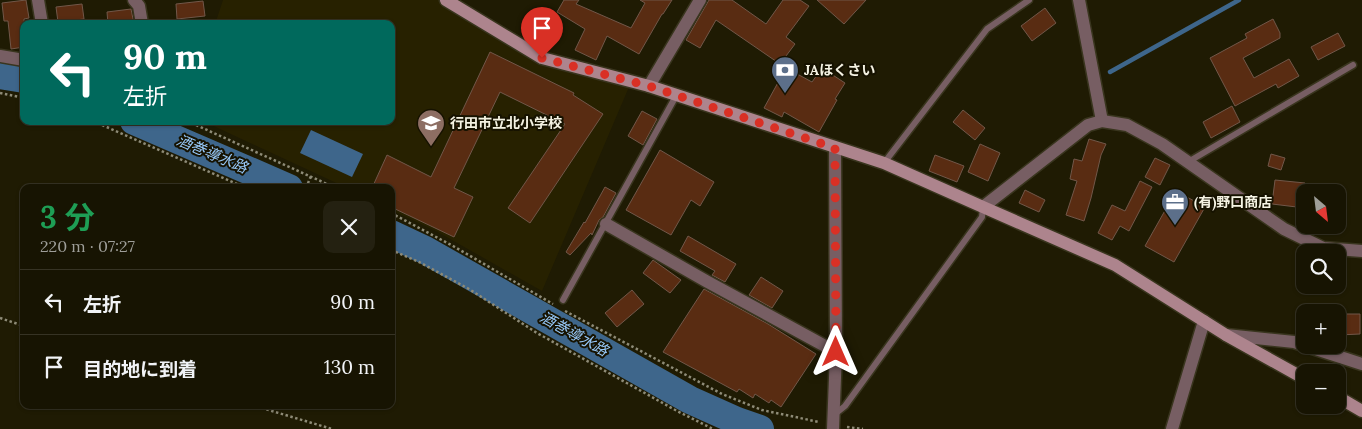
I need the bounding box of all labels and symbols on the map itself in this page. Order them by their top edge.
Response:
pin [521,7,563,58]
bank icon: JAほくさい [770,55,800,94]
place label: JAほくさい [804,61,875,79]
school or university icon: 行田市立北小学校 [416,108,446,147]
place label: 行田市立北小学校 [450,114,562,132]
water label: 酒巻導水路 [174,130,252,178]
north arrow [1296,184,1346,234]
office icon: (有)野口商店 [1160,187,1190,226]
place label: (有)野口商店 [1194,193,1272,211]
water label: 酒巻導水路 [537,307,613,361]
position arrow [809,325,861,377]

